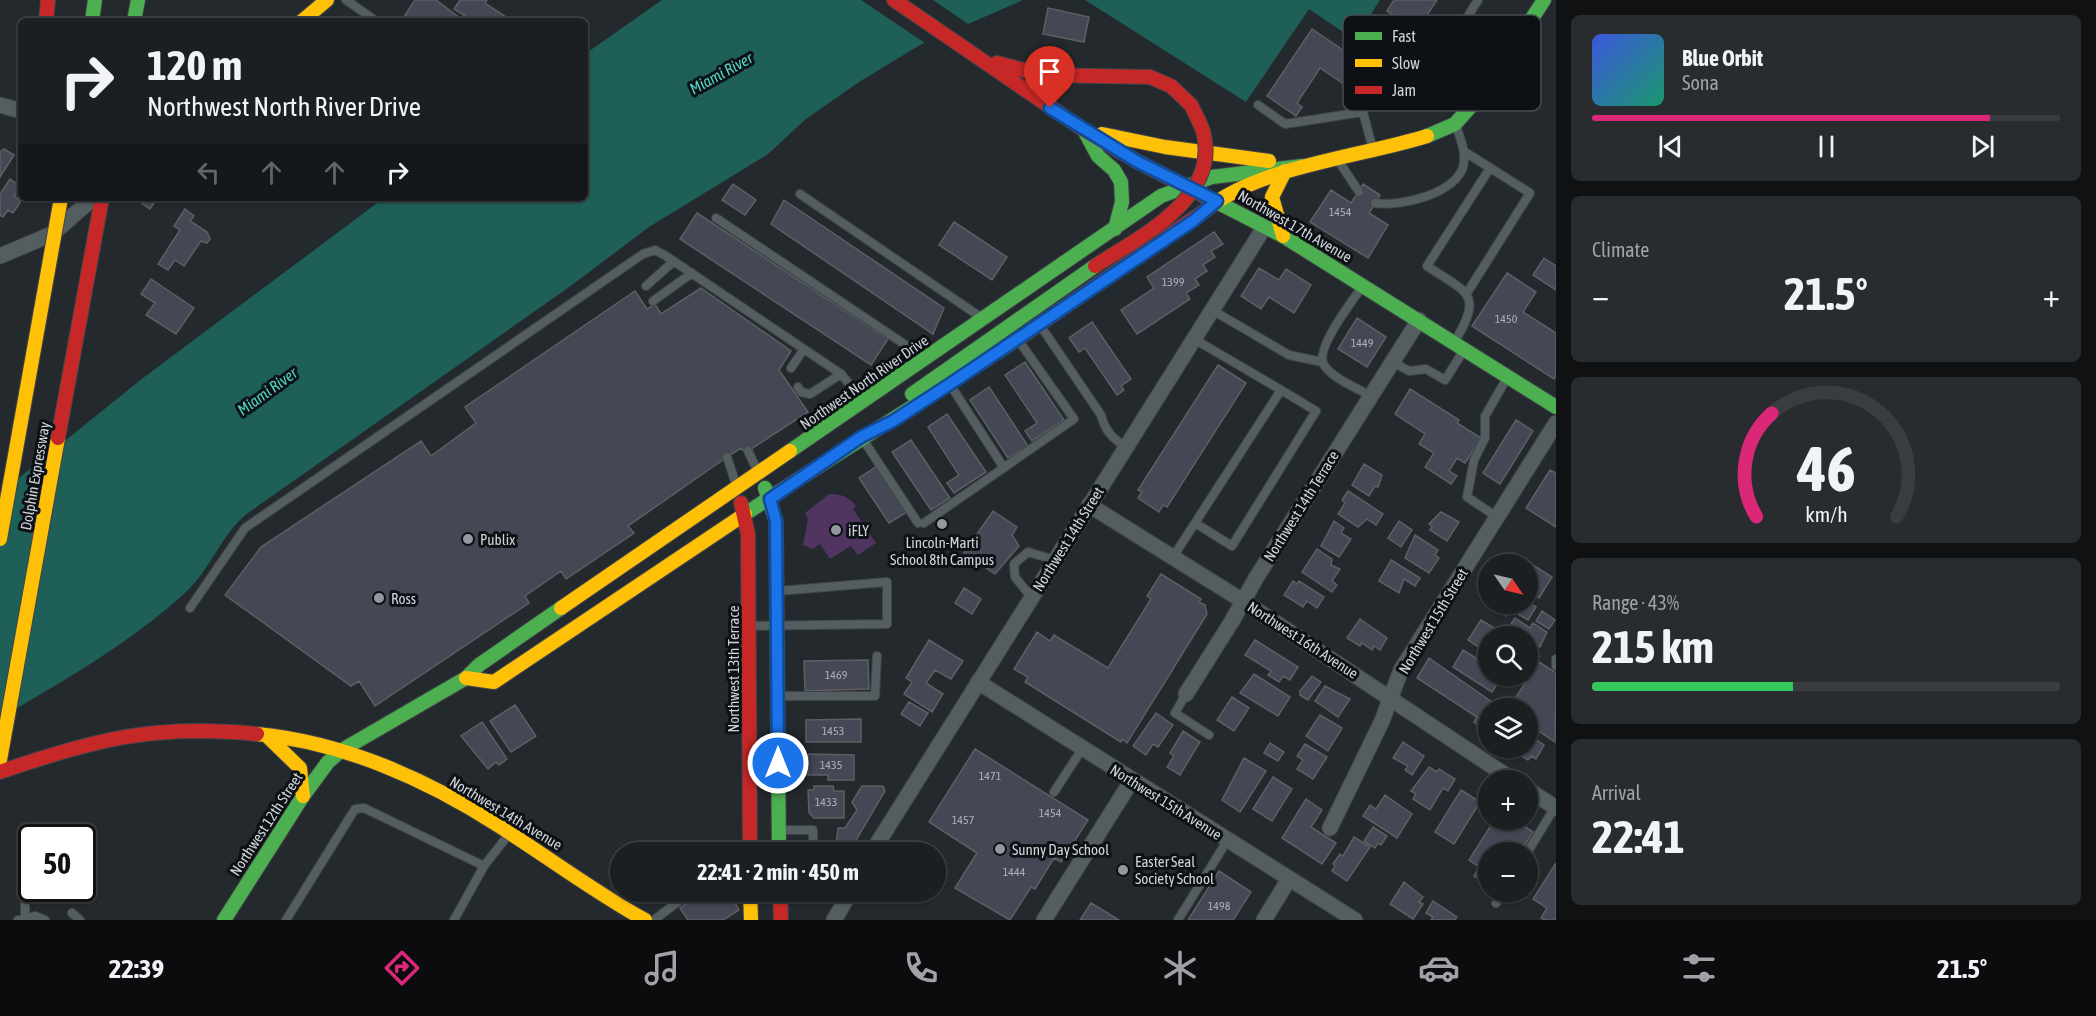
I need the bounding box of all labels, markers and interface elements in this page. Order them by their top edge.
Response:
legend [1343,15,1541,111]
text: Fast [1392,27,1416,45]
text: 120 m [147,41,242,89]
icon: right [48,42,126,120]
text: Blue Orbit [1682,45,1763,71]
pin [1024,46,1075,108]
water label: Miami River [686,48,757,98]
text: Slow [1392,54,1420,72]
icon: arrive [1033,55,1066,88]
text: Sona [1682,71,1719,94]
text: Jam [1392,81,1416,99]
text: Northwest North River Drive [147,91,421,122]
icon: previous [1654,130,1687,163]
icon: pause [1810,130,1843,163]
icon: next [1966,130,1999,163]
icon: left [192,156,225,189]
icon: ahead [255,156,288,189]
icon: ahead [318,156,351,189]
icon: right [381,156,414,189]
street label: Northwest 17th Avenue [1235,187,1355,266]
house number: 1454 [1329,205,1352,219]
text: Climate [1592,238,1649,261]
text: 21.5° [1784,268,1868,320]
house number: 1399 [1162,275,1185,289]
text: − [1592,276,1609,314]
text: + [2043,276,2060,314]
house number: 1450 [1495,312,1518,326]
street label: Northwest North River Drive [797,331,931,433]
house number: 1449 [1351,336,1374,350]
water label: Miami River [234,363,301,419]
street label: Dolphin Expressway [17,420,53,532]
text: 46 [1796,433,1855,504]
street label: Northwest 14th Terrace [1260,447,1342,564]
street label: Northwest 14th Street [1029,484,1107,594]
text: km/h [1805,502,1847,527]
marker: Lincoln-Marti School 8th Campus [935,517,949,531]
place label: iFLY [848,522,869,539]
marker: iFLY [829,523,843,537]
place label: Publix [480,531,515,548]
marker: Publix [461,532,475,546]
place label: Lincoln-Marti School 8th Campus [890,534,994,568]
north arrow [1478,554,1538,614]
map controls [1478,554,1538,902]
street label: Northwest 15th Street [1395,565,1471,677]
place label: Ross [391,590,416,607]
marker: Ross [372,591,386,605]
text: Range · 43% [1592,591,1679,614]
street label: Northwest 16th Avenue [1245,598,1362,682]
street label: Northwest 13th Terrace [725,605,742,733]
text: 215 km [1592,621,1714,673]
button: search [1478,626,1538,686]
house number: 1469 [825,668,848,682]
button: layers [1478,698,1538,758]
house number: 1453 [822,724,844,738]
position arrow [746,731,810,795]
house number: 1435 [820,758,842,772]
street label: Northwest 15th Avenue [1107,761,1225,843]
street label: Northwest 12th Street [226,769,306,879]
house number: 1471 [979,769,1002,783]
button: + [1478,770,1538,830]
street label: Northwest 14th Avenue [447,773,566,853]
text: Arrival [1592,781,1641,804]
house number: 1433 [815,795,837,809]
house number: 1454 [1039,806,1062,820]
text: 22:41 [1592,811,1685,863]
house number: 1457 [952,813,975,827]
speed limit sign: 50 [18,824,96,902]
place label: Sunny Day School [1012,841,1109,858]
marker: Sunny Day School [993,842,1007,856]
button: − [1478,842,1538,902]
place label: Easter Seal Society School [1135,853,1214,887]
text: 22:41 · 2 min · 450 m [697,859,859,885]
marker: Easter Seal Society School [1116,863,1130,877]
house number: 1444 [1003,865,1026,879]
house number: 1498 [1208,899,1231,913]
icon: directions [381,947,423,989]
icon: music [641,947,683,989]
icon: phone [900,947,942,989]
icon: climate [1159,947,1201,989]
icon: car [1418,947,1460,989]
icon: filters [1678,947,1720,989]
text: 22:39 [109,953,164,984]
text: 21.5° [1937,953,1987,984]

